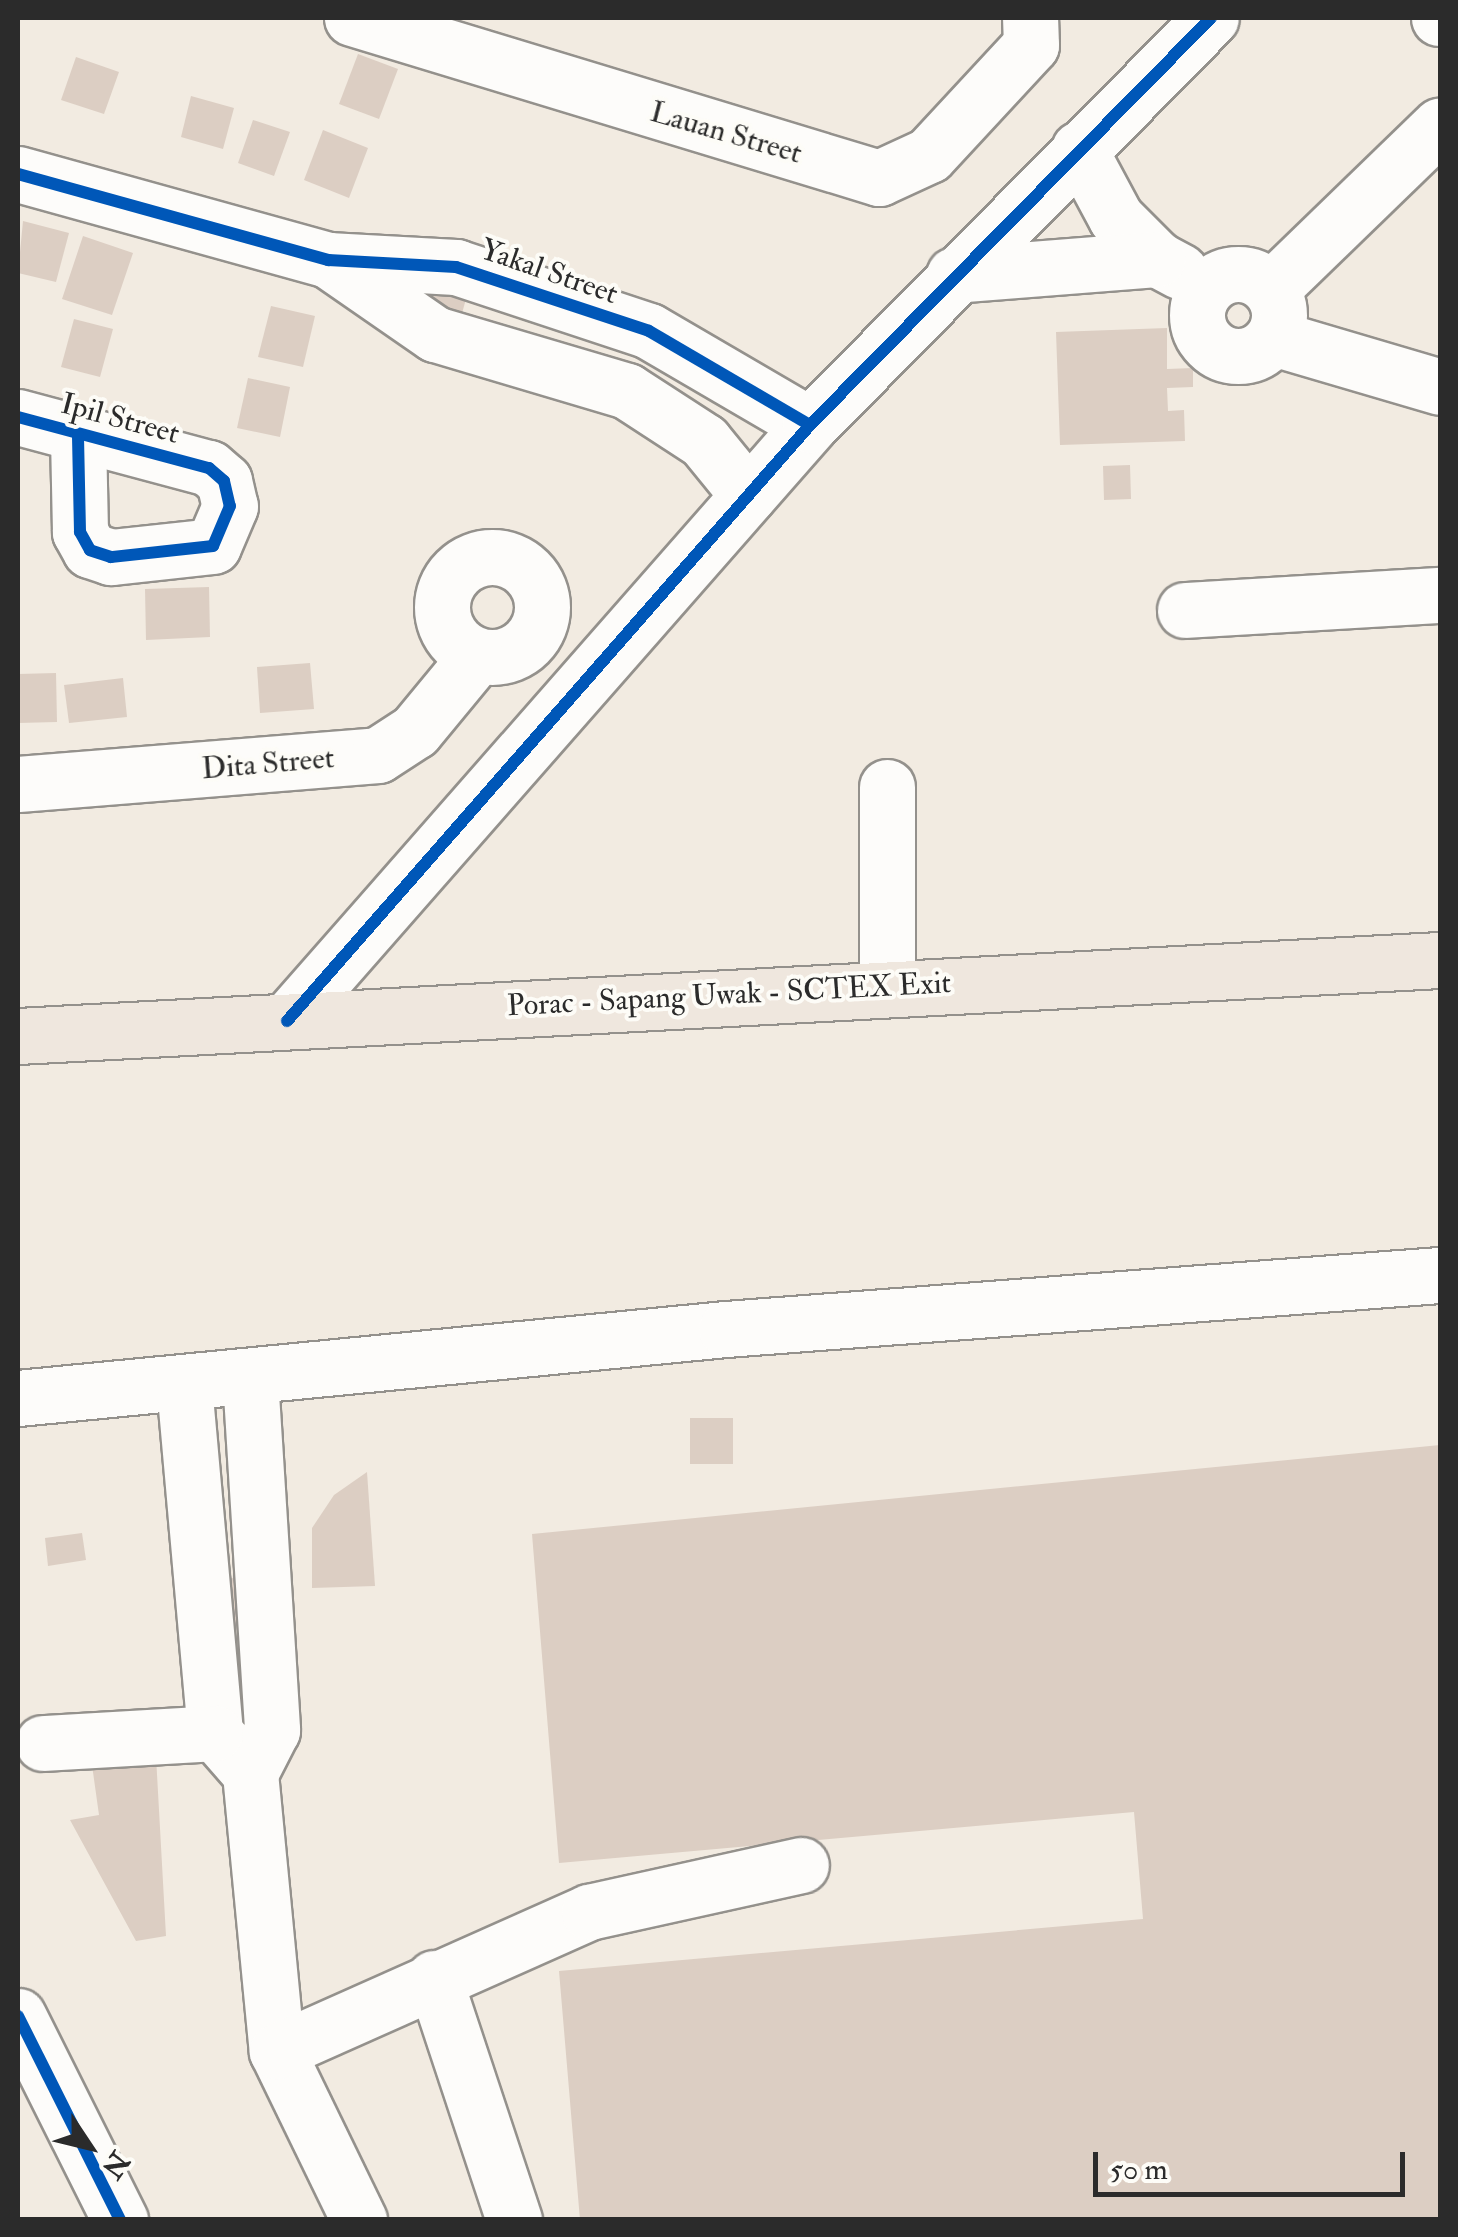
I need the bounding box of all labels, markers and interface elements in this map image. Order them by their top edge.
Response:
street label: Lauan Street [646,94,806,172]
street label: Yakal Street [476,232,622,312]
street label: Ipil Street [57,386,183,452]
street label: Dita Street [200,740,336,788]
street label: Porac - Sapang Uwak - SCTEX Exit [506,965,952,1025]
north arrow [40,2097,140,2197]
scale bar [1098,2132,1410,2194]
text: N [93,2144,137,2185]
text: 50 m [1110,2151,1168,2188]

